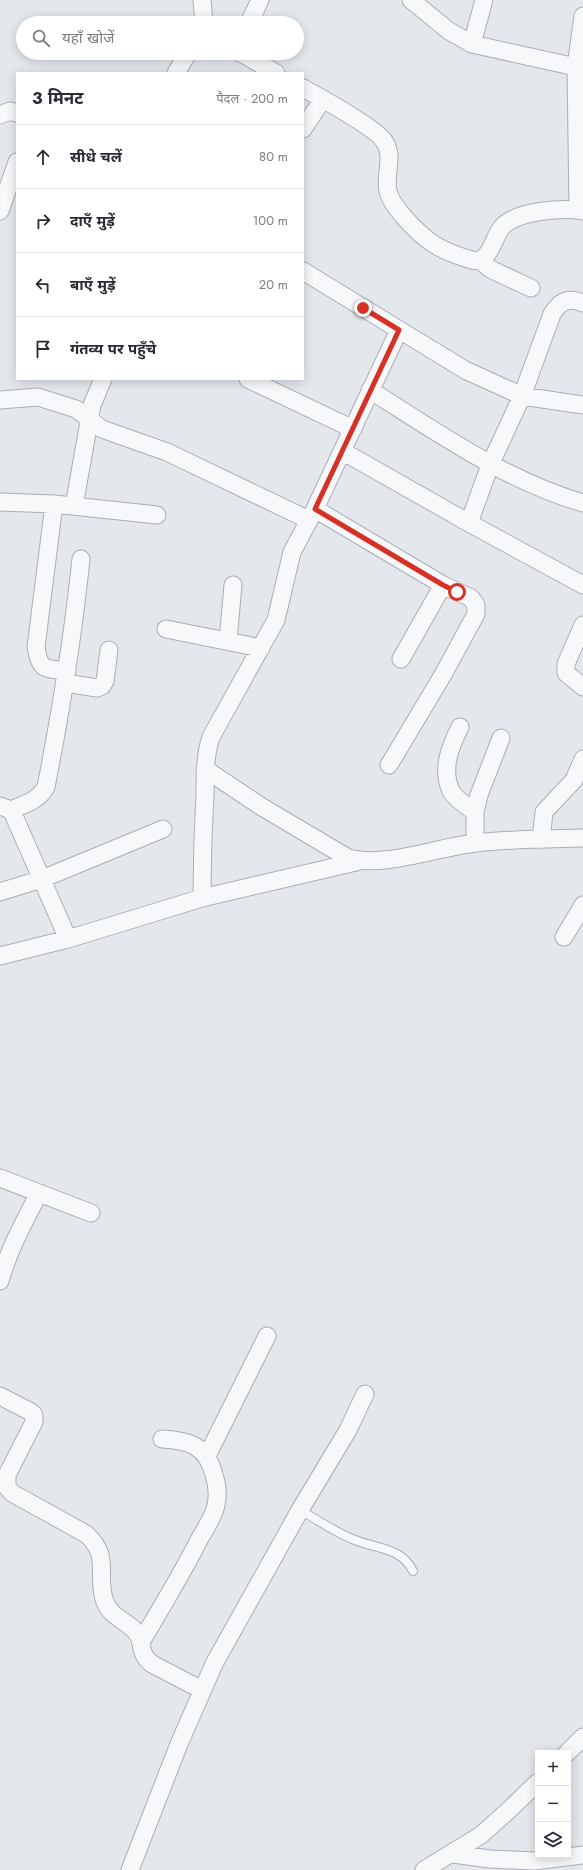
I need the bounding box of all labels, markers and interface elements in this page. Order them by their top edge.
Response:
search box [16,16,304,60]
icon: search [30,27,52,49]
text: यहाँ खोजें [62,27,114,49]
text: 3 मिनट [32,86,83,110]
text: पैदल · 200 m [216,89,288,108]
icon: ahead [32,146,54,168]
text: सीधे चलें [70,146,122,168]
text: 80 m [259,147,288,166]
icon: right [32,210,54,232]
text: दाएँ मुड़ें [70,210,115,232]
text: 100 m [253,211,288,230]
icon: left [32,274,54,296]
text: बाएँ मुड़ें [70,274,116,296]
text: 20 m [259,275,288,294]
route end [354,299,372,317]
icon: arrive [32,338,54,360]
text: गंतव्य पर पहुँचे [70,338,156,360]
route start [448,583,466,601]
map controls [535,1750,571,1858]
button: + [535,1750,571,1786]
button: − [535,1786,571,1822]
button: layers [535,1822,571,1858]

